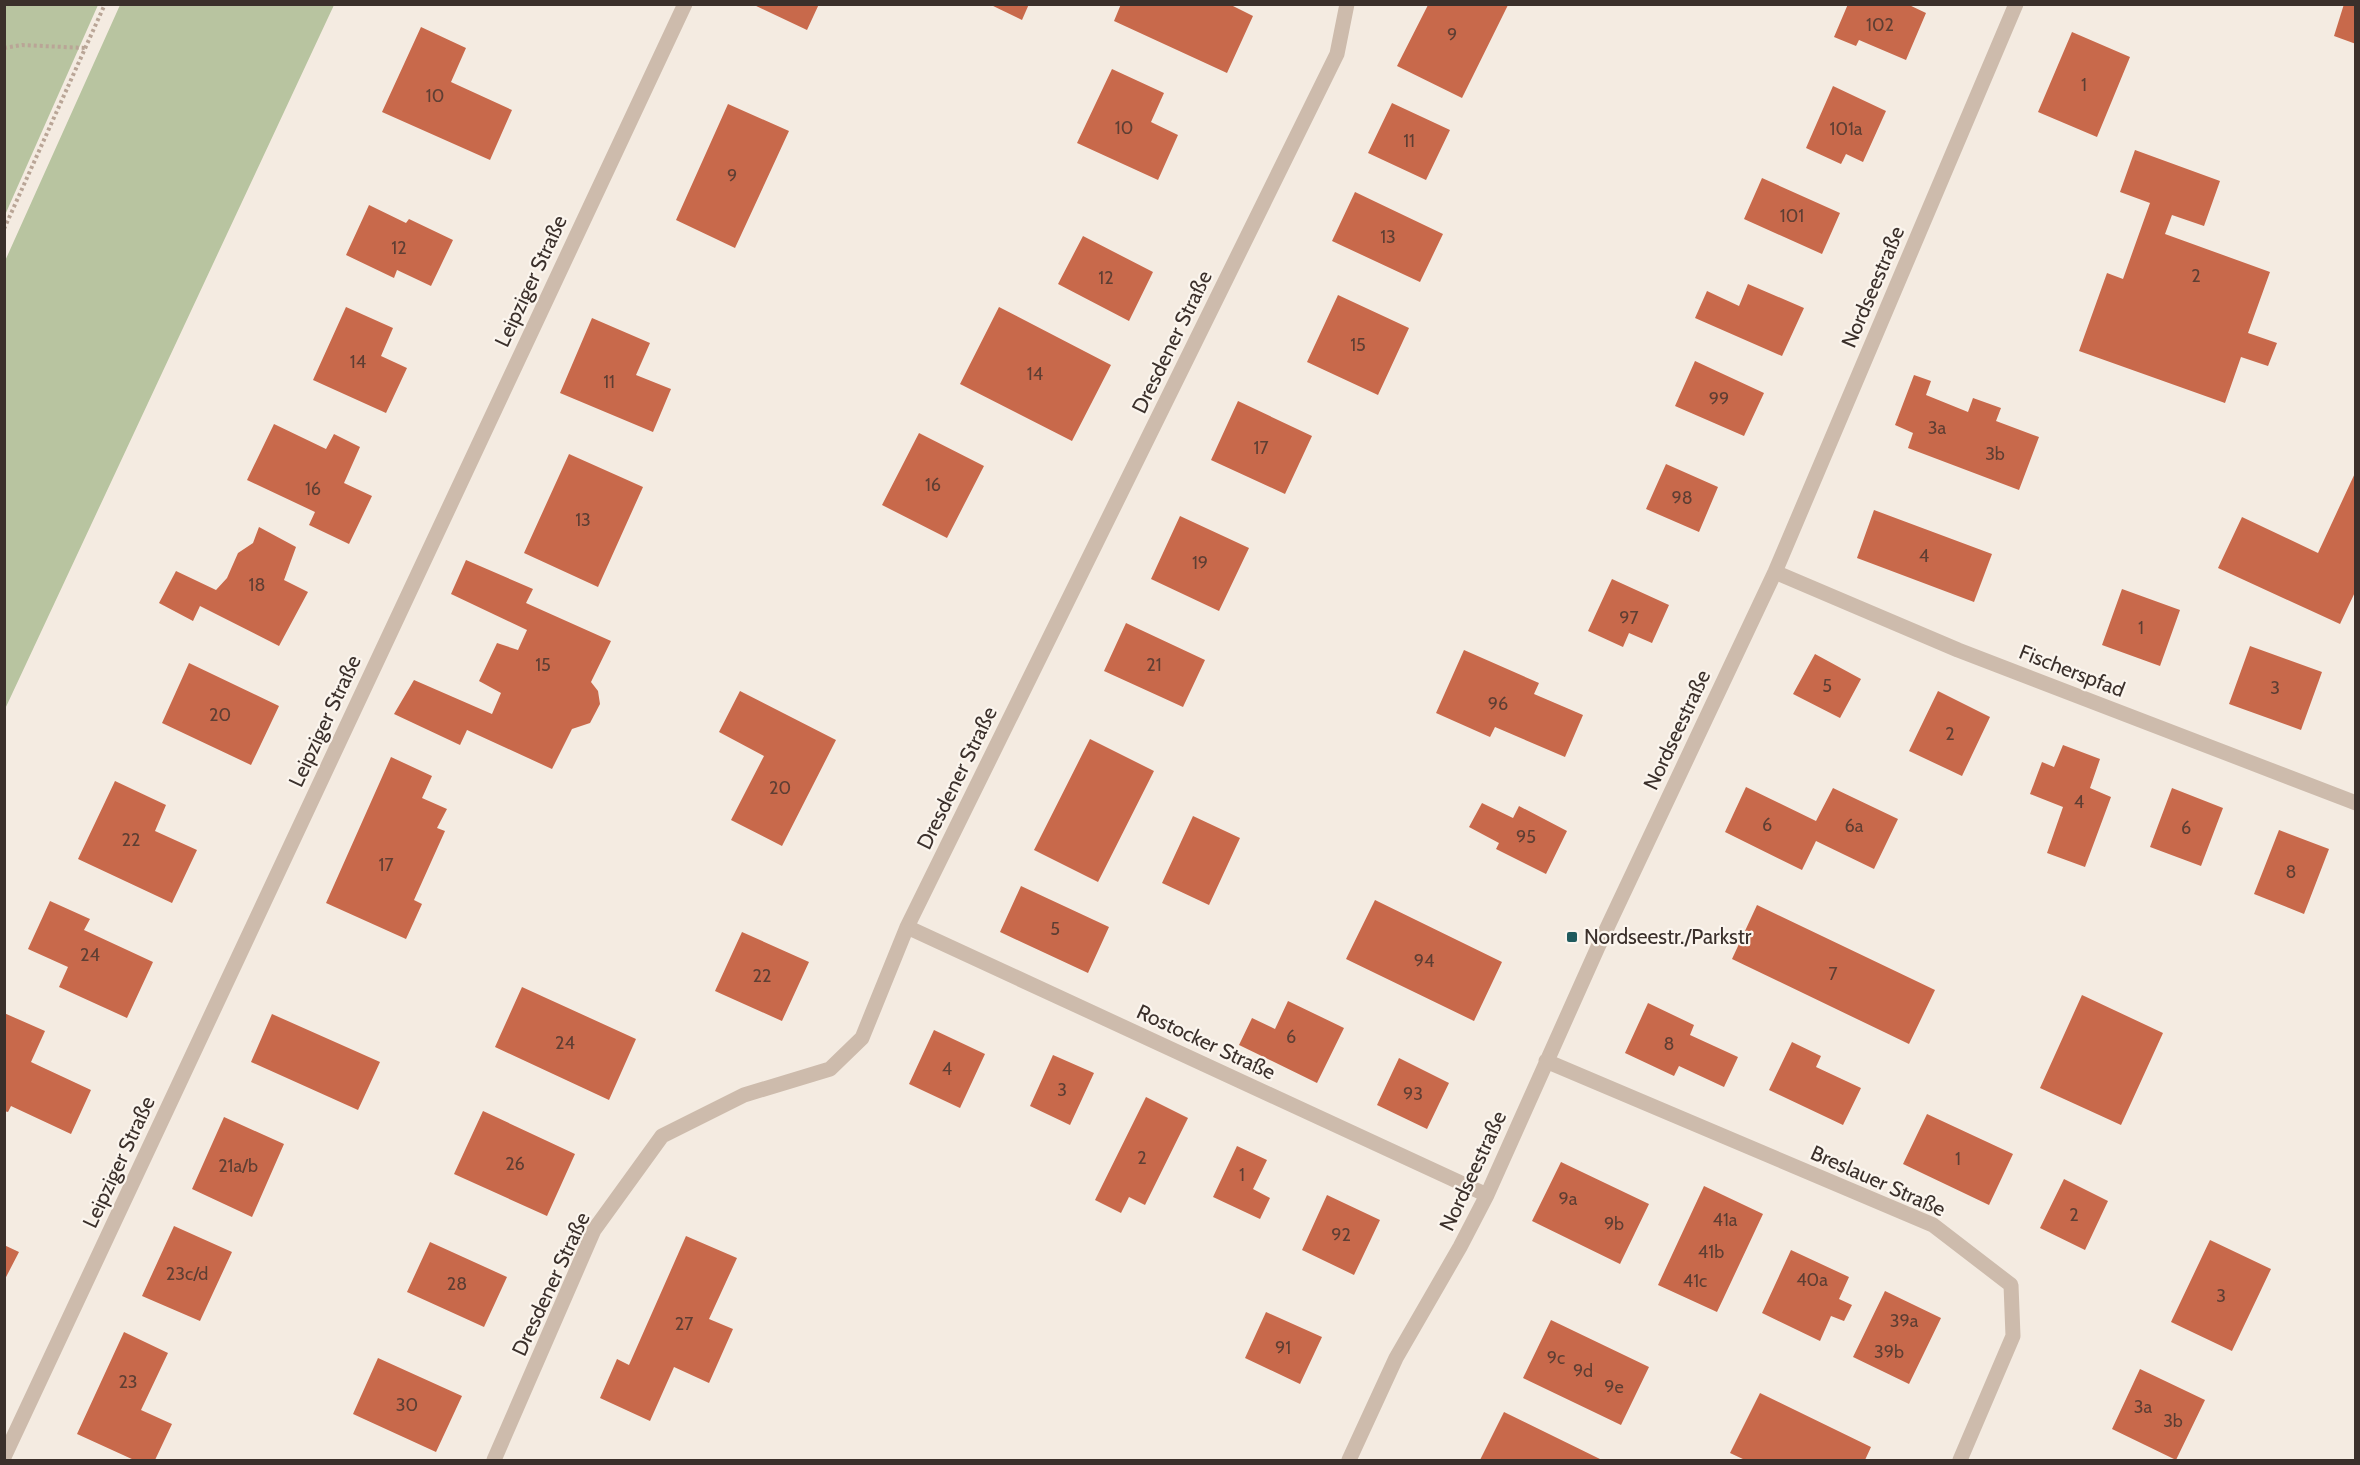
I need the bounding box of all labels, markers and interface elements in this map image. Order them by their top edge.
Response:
house number: 102 [1866,14,1894,36]
house number: 9 [1447,24,1457,46]
house number: 1 [2081,74,2087,96]
house number: 10 [426,85,444,107]
house number: 10 [1115,117,1133,139]
house number: 101a [1830,118,1863,140]
house number: 11 [1403,130,1415,152]
house number: 9 [727,165,737,187]
house number: 101 [1780,205,1804,227]
street label: Leipziger Straße [489,211,572,351]
street label: Nordseestraße [1836,222,1909,351]
house number: 13 [1380,226,1396,248]
house number: 12 [391,237,407,259]
house number: 2 [2191,265,2201,287]
street label: Dresdener Straße [1126,266,1217,417]
house number: 12 [1098,267,1114,289]
house number: 15 [1350,334,1366,356]
house number: 14 [350,351,366,373]
house number: 14 [1027,363,1043,385]
house number: 11 [603,371,615,393]
house number: 99 [1709,388,1729,410]
house number: 3a [1928,417,1947,439]
house number: 17 [1254,437,1268,459]
house number: 3b [1985,443,2005,465]
house number: 16 [925,474,941,496]
house number: 16 [305,478,321,500]
house number: 98 [1671,487,1693,509]
house number: 13 [575,509,591,531]
house number: 4 [1919,545,1929,567]
house number: 19 [1192,552,1208,574]
house number: 18 [249,574,265,596]
house number: 97 [1619,607,1639,629]
house number: 1 [2138,617,2144,639]
street label: Fischerspfad [2016,639,2129,702]
street label: Leipziger Straße [283,651,366,791]
house number: 15 [535,654,551,676]
house number: 21 [1146,654,1162,676]
street label: Nordseestraße [1638,666,1715,794]
house number: 5 [1822,675,1832,697]
house number: 3 [2270,677,2280,699]
house number: 96 [1488,693,1508,715]
street label: Dresdener Straße [911,702,1002,853]
house number: 20 [209,704,231,726]
house number: 2 [1945,723,1955,745]
house number: 20 [769,777,791,799]
house number: 4 [2074,791,2084,813]
house number: 6 [1762,814,1772,836]
house number: 6a [1845,815,1864,837]
house number: 6 [2181,817,2191,839]
house number: 95 [1516,826,1536,848]
house number: 22 [122,829,140,851]
house number: 17 [379,854,393,876]
house number: 8 [2286,861,2296,883]
house number: 5 [1050,918,1060,940]
place label: Nordseestr./Parkstr [1584,924,1752,949]
marker: Nordseestr./Parkstr [1565,930,1579,944]
house number: 24 [80,944,100,966]
house number: 94 [1414,950,1434,972]
house number: 7 [1828,963,1838,985]
house number: 22 [753,965,771,987]
street label: Rostocker Straße [1133,999,1280,1085]
house number: 6 [1286,1026,1296,1048]
house number: 24 [555,1032,575,1054]
house number: 8 [1664,1033,1674,1055]
house number: 4 [942,1058,952,1080]
house number: 3 [1057,1079,1067,1101]
house number: 93 [1403,1083,1423,1105]
street label: Leipziger Straße [77,1092,160,1232]
street label: Nordseestraße [1434,1107,1511,1235]
street label: Breslauer Straße [1807,1140,1950,1221]
house number: 2 [1137,1147,1147,1169]
house number: 1 [1955,1148,1961,1170]
house number: 26 [505,1153,525,1175]
house number: 21a/b [218,1155,258,1177]
house number: 1 [1239,1164,1245,1186]
house number: 9a [1559,1188,1578,1210]
house number: 2 [2069,1204,2079,1226]
street label: Dresdener Straße [506,1208,595,1360]
house number: 41a [1713,1209,1738,1231]
house number: 9b [1604,1213,1624,1235]
house number: 92 [1331,1224,1351,1246]
house number: 41b [1698,1241,1724,1263]
house number: 23c/d [166,1263,208,1285]
house number: 40a [1796,1269,1828,1291]
house number: 41c [1683,1270,1707,1292]
house number: 28 [447,1273,467,1295]
house number: 3 [2216,1285,2226,1307]
house number: 39a [1890,1310,1919,1332]
house number: 27 [675,1313,693,1335]
house number: 91 [1275,1337,1291,1359]
house number: 39b [1874,1341,1904,1363]
house number: 9c [1547,1347,1565,1369]
house number: 9d [1573,1360,1593,1382]
house number: 23 [118,1371,138,1393]
house number: 9e [1604,1376,1624,1398]
house number: 30 [396,1394,418,1416]
house number: 3a [2134,1396,2153,1418]
house number: 3b [2163,1410,2183,1432]

